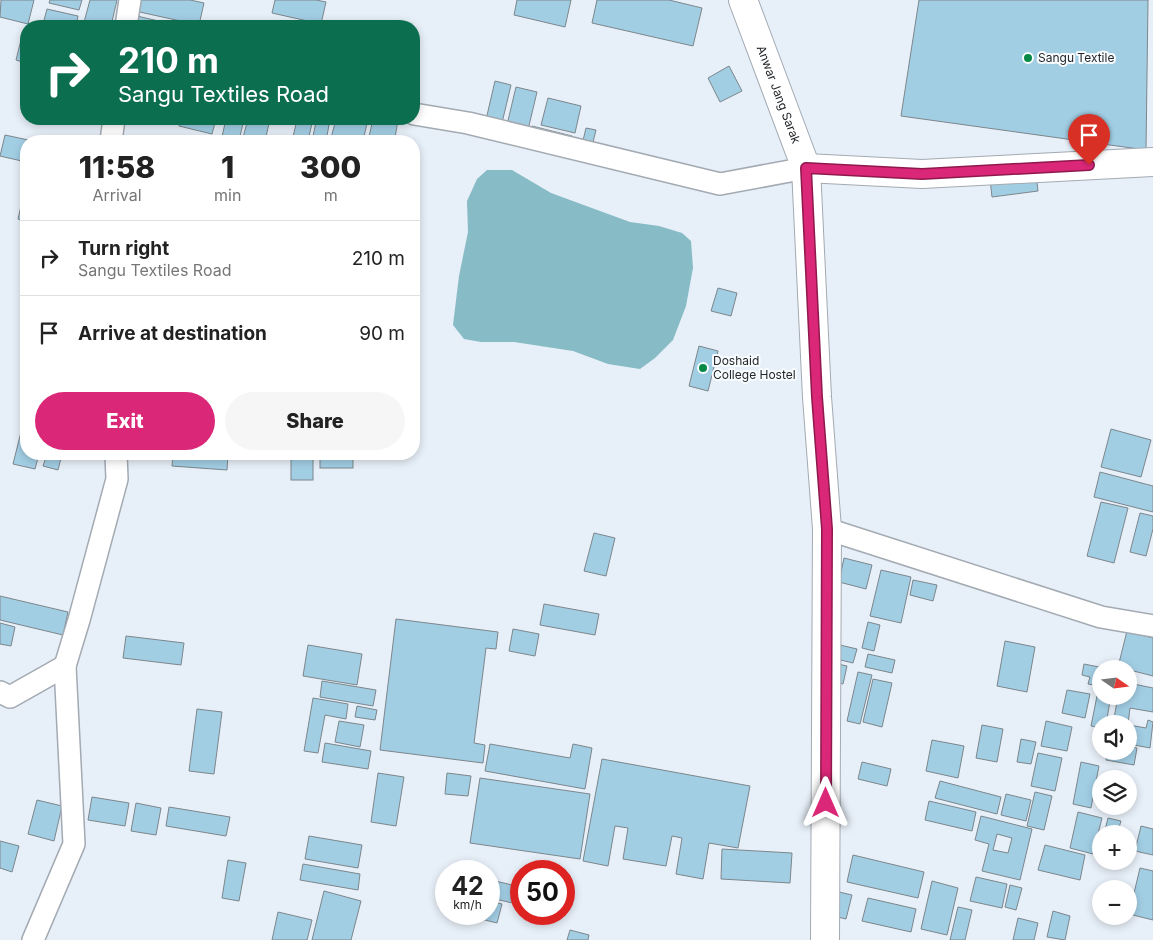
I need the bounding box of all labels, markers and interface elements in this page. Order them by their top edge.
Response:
text: 210 m [118,39,219,81]
icon: right [35,40,100,105]
street label: Anwar Jang Sarak [754,43,804,146]
place label: Sangu Textile [1038,50,1114,65]
marker: Sangu Textile [1022,52,1034,64]
text: Sangu Textiles Road [118,81,329,107]
pin [1068,114,1110,165]
icon: arrive [1075,121,1103,149]
text: 11:58 [79,149,155,185]
text: 1 [221,149,234,185]
text: 300 [300,149,361,185]
text: Arrival [92,185,142,205]
text: min [214,185,241,205]
text: m [324,185,338,205]
text: Turn right [78,237,169,260]
icon: right [35,244,63,272]
text: 210 m [352,247,405,270]
text: Sangu Textiles Road [78,260,231,280]
icon: arrive [35,319,63,347]
text: Arrive at destination [78,322,267,345]
text: 90 m [359,322,405,345]
place label: Doshaid College Hostel [713,353,796,382]
marker: Doshaid College Hostel [697,362,709,374]
button: Exit [35,392,215,450]
button: Share [225,392,405,450]
north arrow [1092,660,1138,705]
map controls [1092,660,1137,925]
button: sound [1092,715,1137,760]
button: layers [1092,770,1137,815]
position arrow [799,776,851,828]
button: + [1092,825,1137,870]
speed limit sign: 50 [510,860,575,925]
text: 42 [451,871,484,901]
button: − [1092,880,1137,925]
text: km/h [453,897,482,912]

